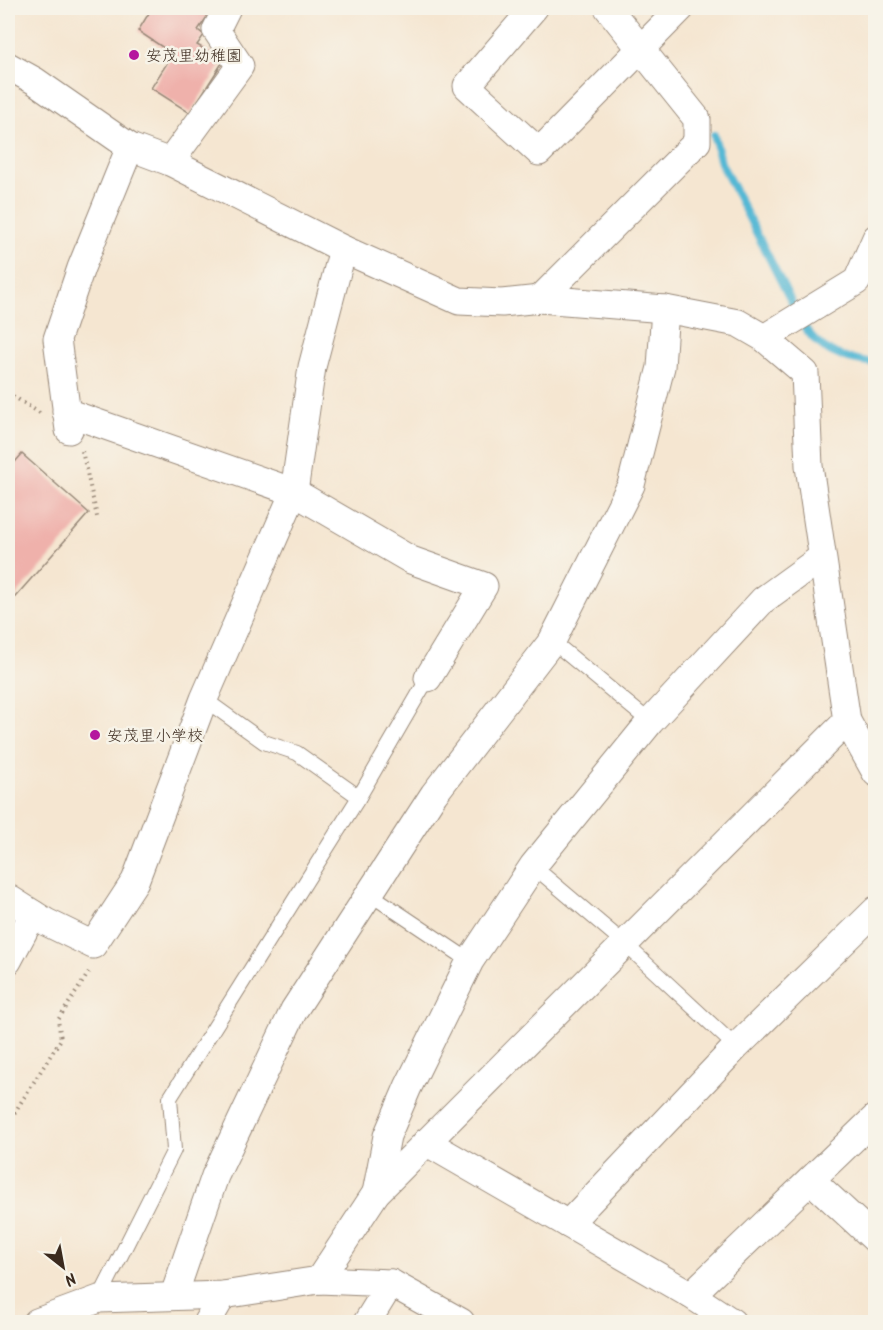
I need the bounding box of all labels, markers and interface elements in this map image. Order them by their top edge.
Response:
place label: 安茂里幼稚園 [146,44,242,69]
marker: 安茂里幼稚園 [127,48,141,62]
place label: 安茂里小学校 [107,724,203,749]
marker: 安茂里小学校 [88,728,102,742]
north arrow [33,1237,93,1297]
text: N [59,1265,81,1292]

